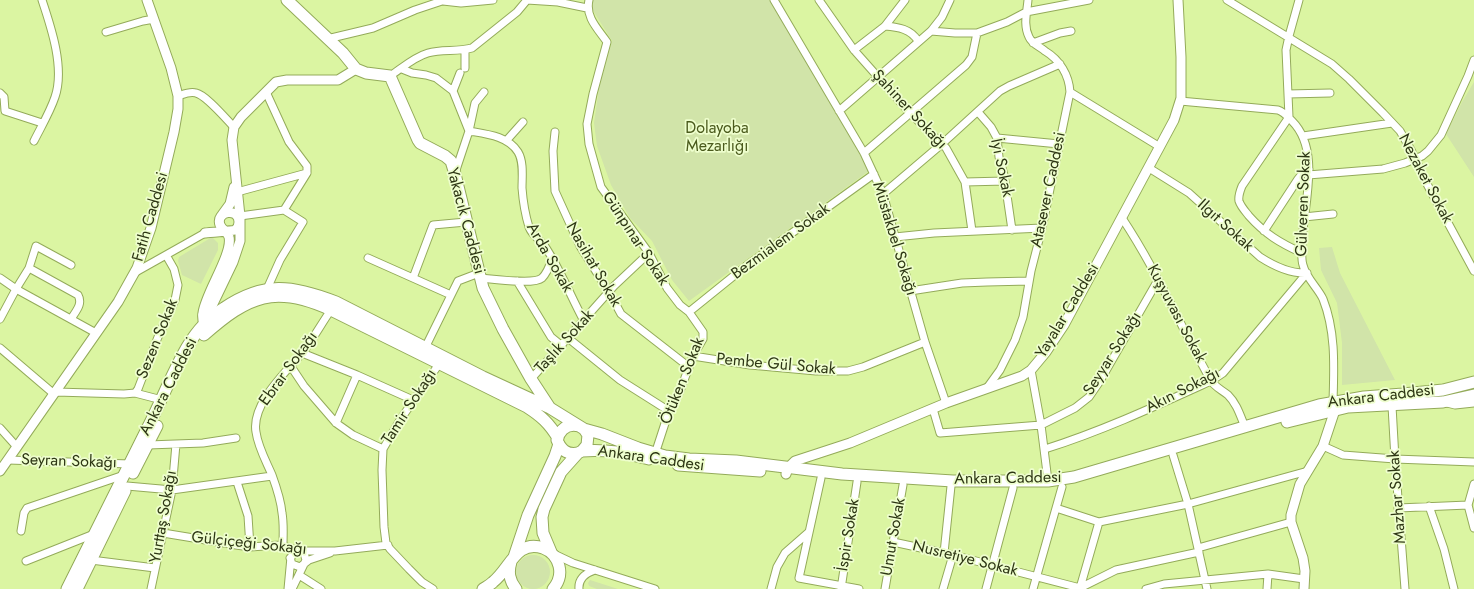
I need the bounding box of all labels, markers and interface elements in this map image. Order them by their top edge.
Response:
street label: Şahiner Sokağı [867,66,951,154]
park label: Dolayoba Mezarlığı [685,119,749,157]
street label: Atasever Caddesi [1027,130,1071,250]
street label: Nezaket Sokak [1393,131,1457,227]
street label: İyi Sokak [985,137,1017,199]
street label: Gülveren Sokak [1293,151,1315,257]
street label: Yakacık Caddesi [442,166,488,276]
street label: Fatih Caddesi [129,170,173,264]
street label: Müstakbel Sokağı [868,180,920,298]
street label: Günpınar Sokak [597,188,673,290]
street label: Ilgıt Sokak [1193,196,1257,256]
street label: Bezmialem Sokak [728,200,834,284]
street label: Nasihat Sokak [561,219,625,311]
street label: Arda Sokak [521,220,577,296]
street label: Yayalar Caddesi [1032,260,1104,362]
street label: Kuşyuvası Sokak [1142,262,1210,366]
street label: Sezen Sokak [133,296,183,382]
street label: Taşlık Sokak [531,306,599,378]
street label: Seyyar Sokağı [1080,309,1146,399]
street label: Ebrar Sokağı [256,328,322,410]
street label: Ankara Caddesi [136,335,202,439]
street label: Ötüken Sokak [657,335,709,427]
street label: Pembe Gül Sokak [716,350,836,380]
street label: Akın Sokağı [1143,364,1223,418]
street label: Tamir Sokağı [379,366,441,448]
street label: Ankara Caddesi [1327,381,1435,413]
street label: Ankara Caddesi [596,442,706,476]
street label: Mazhar Sokak [1385,450,1411,544]
street label: Seyran Sokağı [21,451,117,473]
street label: Ankara Caddesi [954,468,1062,490]
street label: Yurttaş Sokağı [146,469,182,565]
street label: İspir Sokak [834,497,864,573]
street label: Umut Sokak [878,497,910,577]
street label: Gülçiçeği Sokağı [190,528,308,560]
street label: Nusretiye Sokak [910,537,1020,581]

